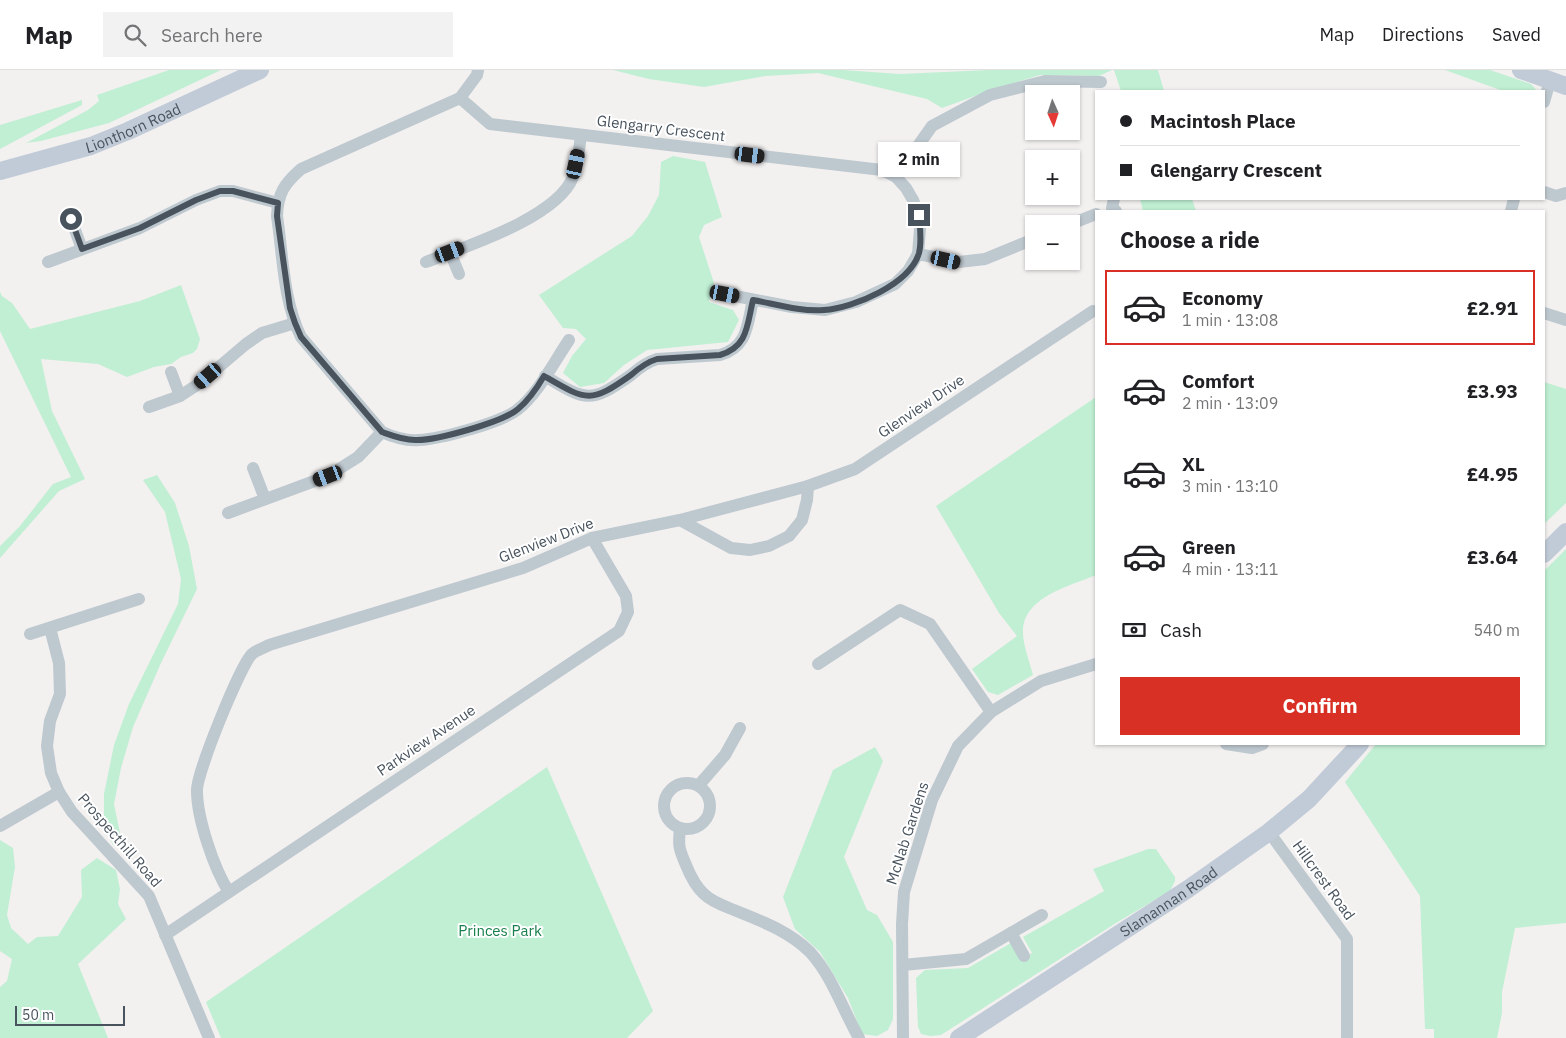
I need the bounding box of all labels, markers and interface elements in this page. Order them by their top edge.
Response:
search box [103,12,453,57]
text: Map [25,19,73,51]
icon: search [121,21,149,49]
text: Search here [161,23,263,47]
text: Map [1319,23,1354,46]
text: Directions [1382,23,1464,46]
text: Saved [1492,23,1541,46]
north arrow [1025,85,1080,140]
map controls [1025,85,1080,270]
street label: Lionthorn Road [83,98,184,157]
text: Macintosh Place [1150,109,1296,133]
street label: Glengarry Crescent [596,111,726,145]
callout: 2 min [878,142,960,178]
car [734,146,765,164]
car [565,148,586,180]
text: 2 min [898,149,940,169]
button: + [1025,150,1080,205]
text: Glengarry Crescent [1150,158,1322,182]
route end [908,204,930,226]
route start [60,208,82,230]
button: − [1025,215,1080,270]
text: Choose a ride [1120,225,1260,254]
car [433,240,466,264]
car [929,249,962,271]
car [708,284,741,304]
icon: car [1122,285,1167,330]
text: Economy [1182,286,1263,310]
text: £2.91 [1467,296,1518,320]
text: 1 min · 13:08 [1182,310,1278,330]
car [191,360,224,392]
icon: car [1122,368,1167,413]
text: Comfort [1182,369,1255,393]
street label: Glenview Drive [874,370,968,442]
text: £3.93 [1467,379,1518,403]
text: 2 min · 13:09 [1182,393,1278,413]
icon: car [1122,451,1167,496]
text: XL [1182,452,1205,476]
text: £4.95 [1467,462,1518,486]
car [311,464,344,488]
text: 3 min · 13:10 [1182,476,1278,496]
street label: Glenview Drive [496,513,596,567]
icon: car [1122,534,1167,579]
text: Green [1182,535,1236,559]
text: £3.64 [1467,545,1518,569]
text: 4 min · 13:11 [1182,559,1278,579]
icon: cash [1120,616,1148,644]
text: Cash [1160,618,1202,642]
text: 540 m [1473,620,1520,640]
button: Confirm [1120,677,1520,735]
street label: Parkview Avenue [373,700,479,780]
street label: McNab Gardens [881,779,933,887]
street label: Prospecthill Road [74,789,166,891]
street label: Hillcrest Road [1289,836,1359,924]
street label: Slamannan Road [1116,862,1221,941]
park label: Princes Park [458,921,542,940]
scale bar [15,1003,125,1026]
text: 50 m [22,1006,54,1024]

